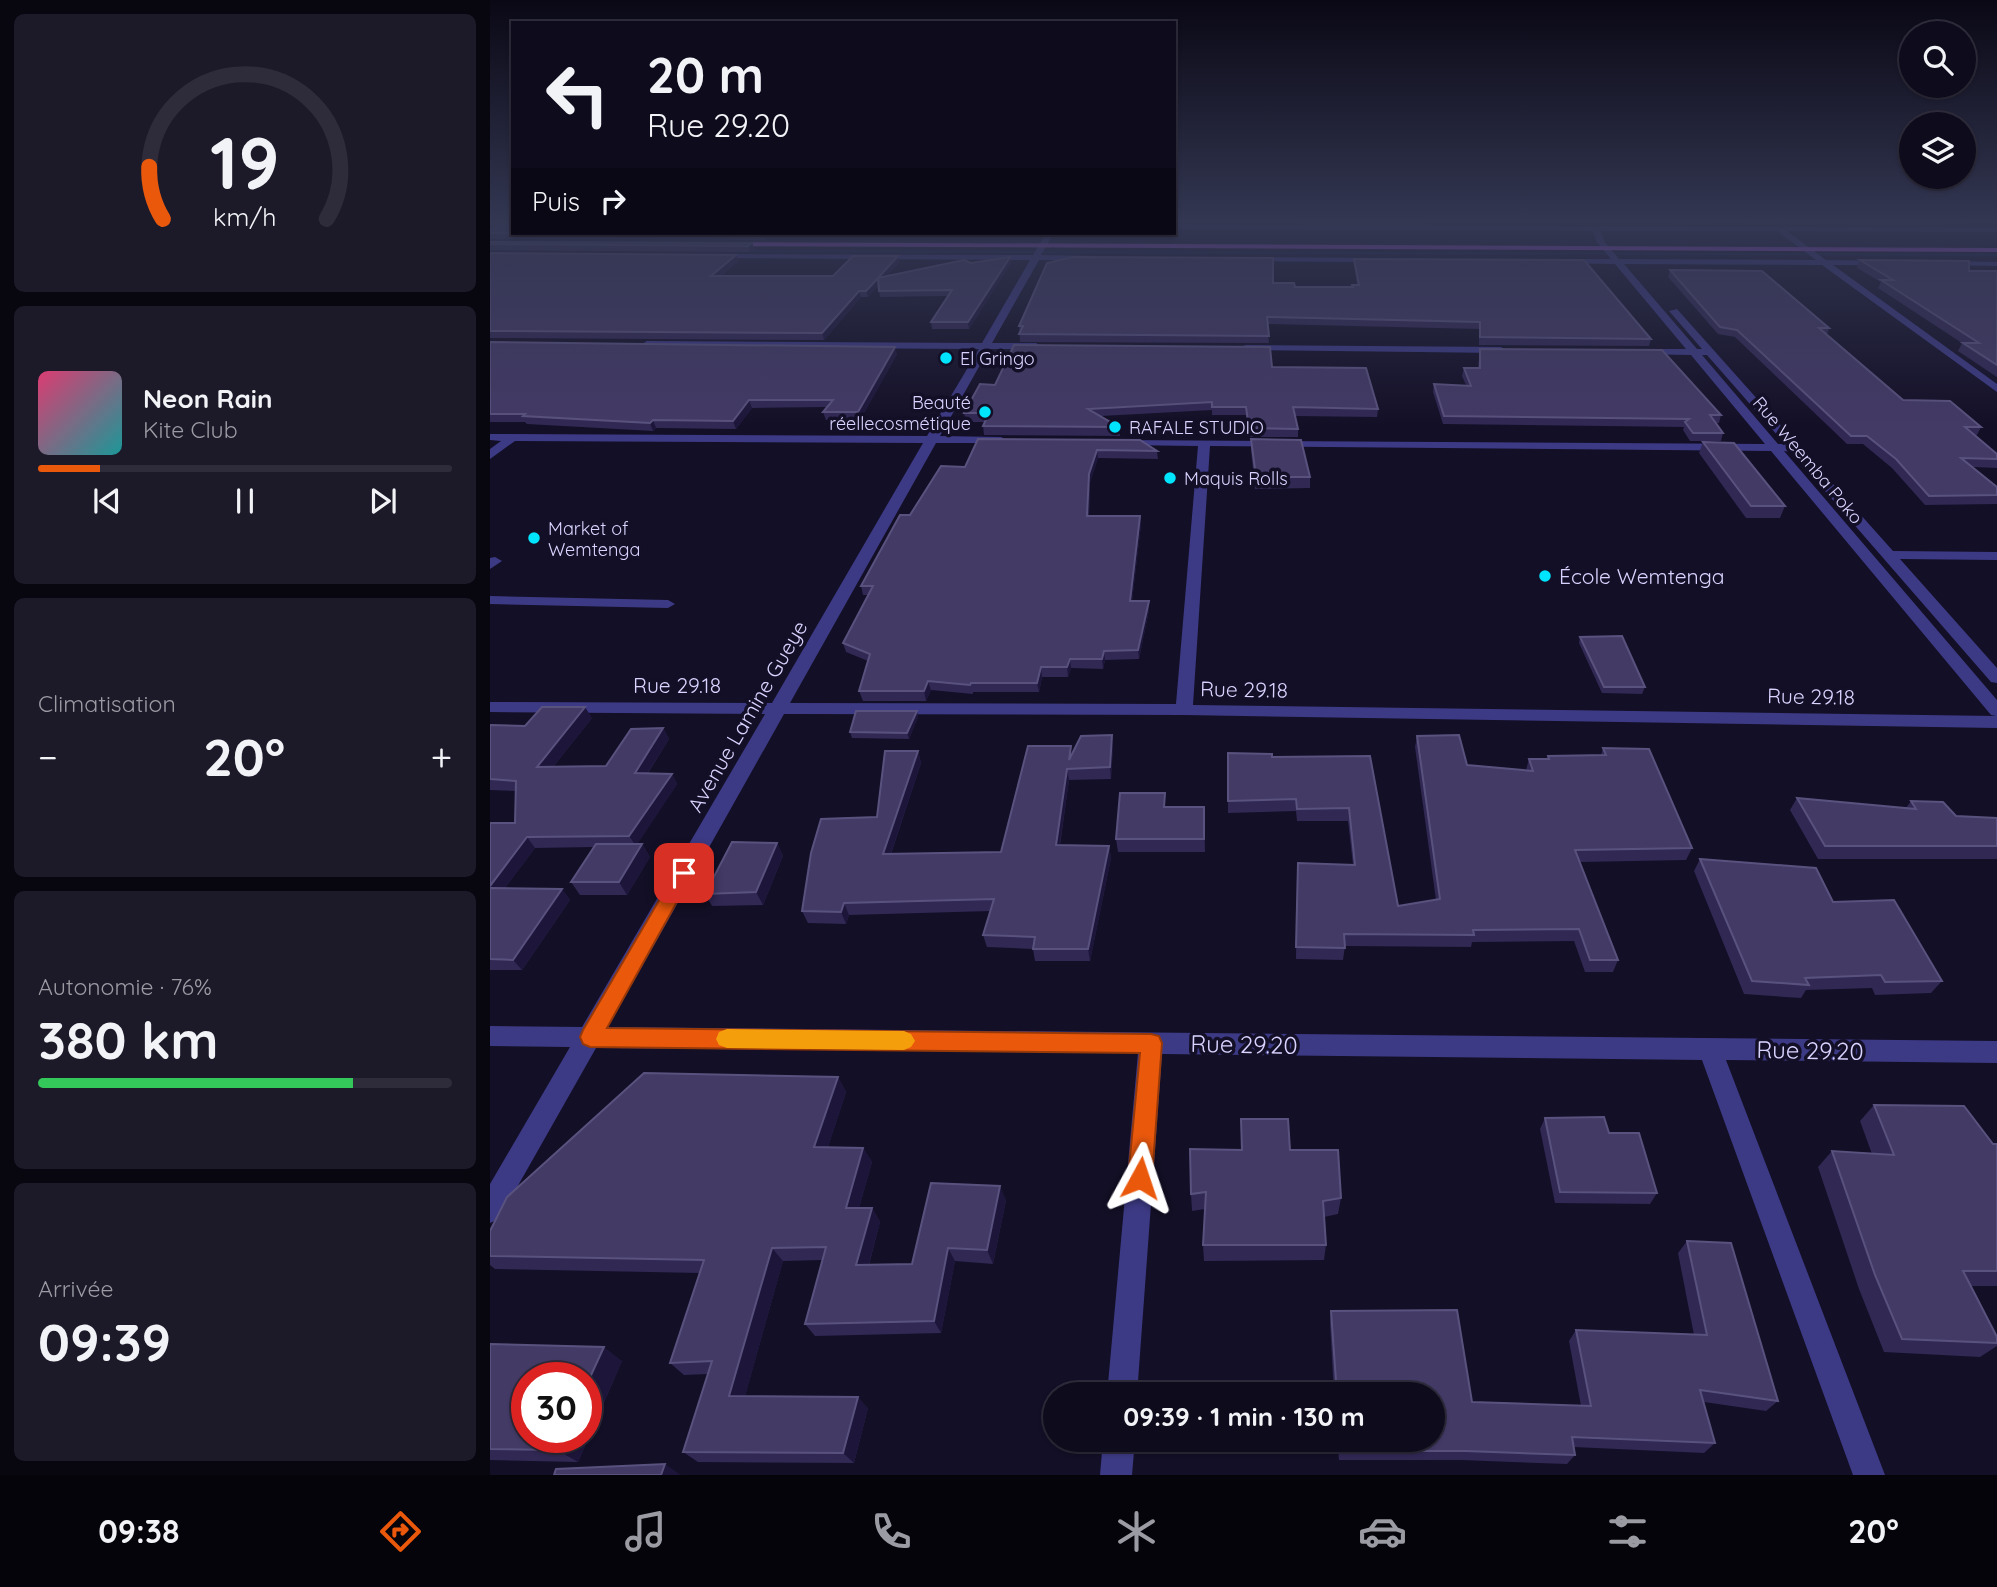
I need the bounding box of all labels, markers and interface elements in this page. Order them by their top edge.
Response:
map controls [1899,21,1976,189]
button: search [1899,21,1976,98]
text: 20 m [647,44,764,105]
icon: left [532,49,623,140]
text: Rue 29.20 [647,105,790,145]
button: layers [1899,112,1976,189]
text: 19 [210,116,280,207]
icon: right [594,182,632,220]
text: Puis [532,185,580,218]
text: km/h [213,201,277,232]
place label: El Gringo [960,347,1035,370]
marker: El Gringo [938,350,954,366]
text: Neon Rain [143,382,272,415]
place label: Beauté réellecosmétique [829,391,971,435]
street label: Rue Weemba Poko [1748,392,1868,528]
marker: Beauté réellecosmétique [977,404,993,420]
text: Kite Club [143,415,238,444]
place label: RAFALE STUDIO [1129,416,1264,439]
marker: RAFALE STUDIO [1107,419,1123,435]
place label: Maquis Rolls [1184,467,1288,490]
marker: Maquis Rolls [1162,470,1178,486]
icon: previous [88,482,126,520]
icon: pause [226,482,264,520]
icon: next [364,482,402,520]
place label: Market of Wemtenga [548,517,640,561]
marker: Market of Wemtenga [526,530,542,546]
place label: École Wemtenga [1559,563,1724,589]
marker: École Wemtenga [1537,568,1553,584]
street label: Avenue Lamine Gueye [682,616,812,816]
street label: Rue 29.18 [633,672,721,698]
street label: Rue 29.18 [1200,675,1288,703]
street label: Rue 29.18 [1767,682,1855,710]
text: Climatisation [38,689,176,718]
text: 20° [203,724,285,789]
text: − [38,733,58,781]
text: + [431,733,452,781]
pin [654,843,714,903]
icon: arrive [665,854,703,892]
text: Autonomie · 76% [38,972,212,1001]
text: 380 km [38,1007,218,1072]
street label: Rue 29.20 [1190,1028,1298,1060]
street label: Rue 29.20 [1756,1034,1864,1066]
position arrow [1103,1141,1177,1215]
text: Arrivée [38,1274,114,1303]
text: 09:39 [38,1309,171,1374]
speed limit sign: 30 [511,1362,602,1453]
text: 09:39 · 1 min · 130 m [1123,1400,1365,1433]
icon: directions [376,1507,425,1556]
icon: music [621,1507,670,1556]
icon: phone [867,1507,916,1556]
icon: climate [1112,1507,1161,1556]
icon: car [1358,1507,1407,1556]
icon: filters [1603,1507,1652,1556]
text: 09:38 [98,1511,179,1551]
text: 20° [1848,1511,1899,1551]

